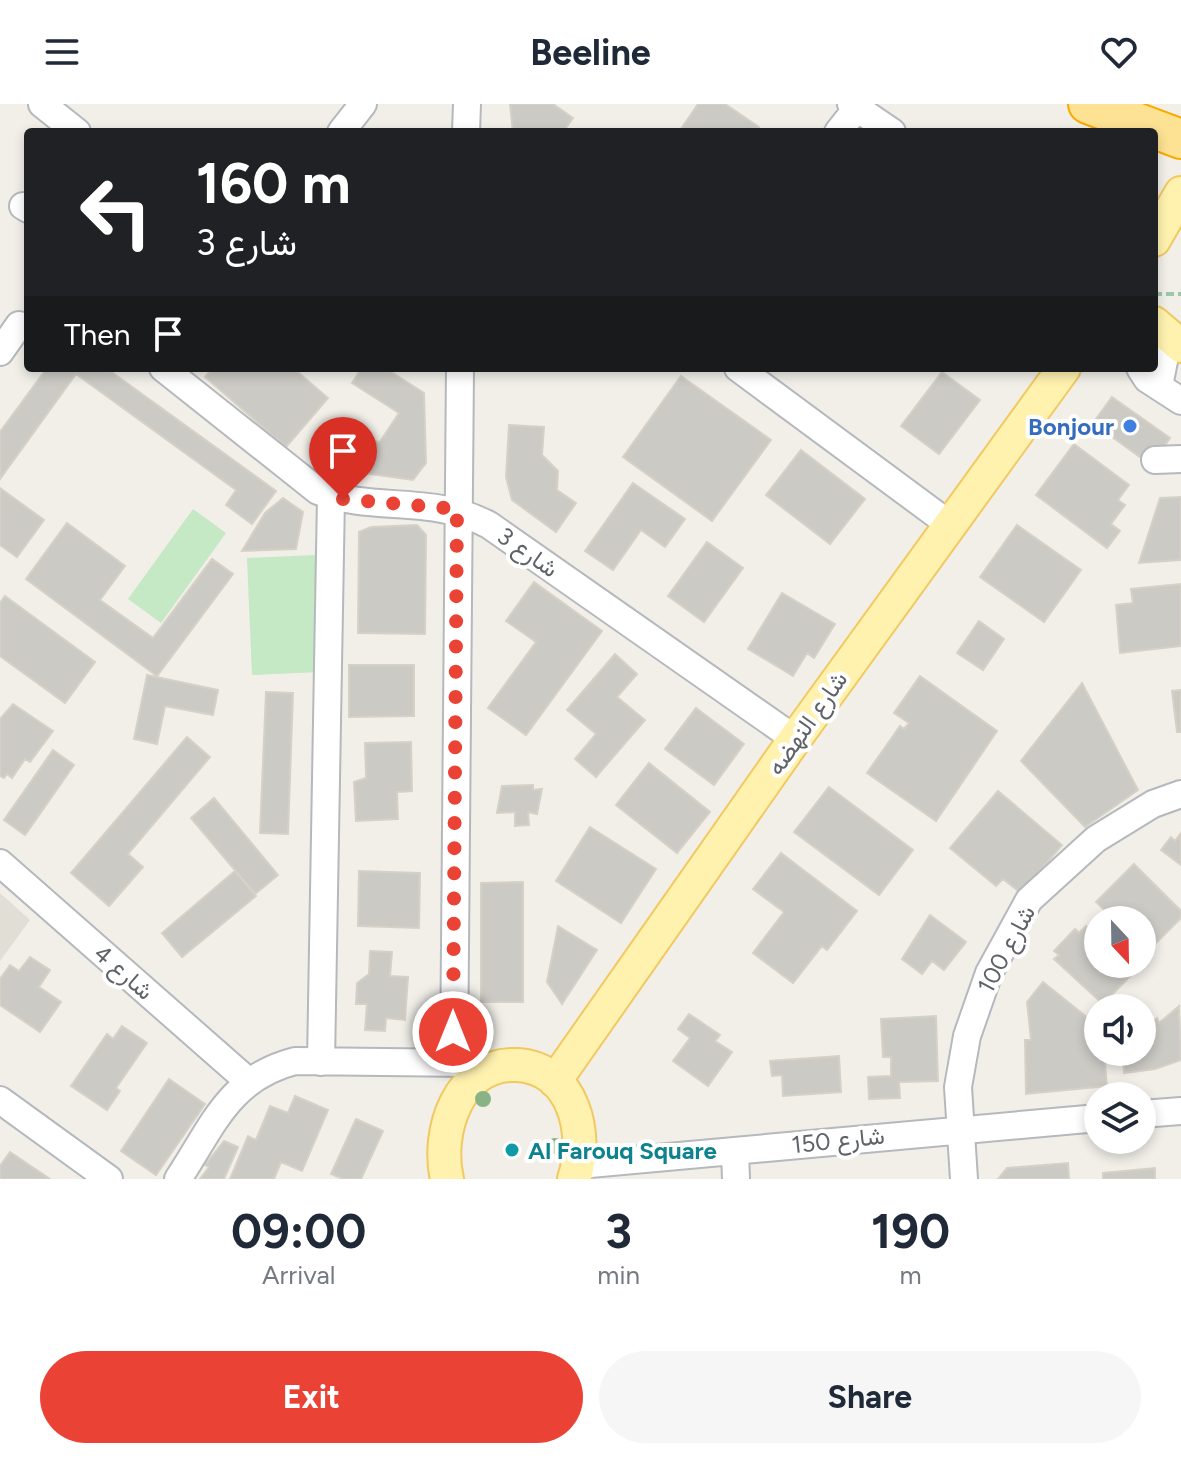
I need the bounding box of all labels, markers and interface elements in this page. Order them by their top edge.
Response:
icon: menu [40,30,84,74]
icon: heart [1097,30,1141,74]
text: Beeline [530,31,651,74]
text: 160 m [196,150,351,217]
icon: left [64,160,168,264]
text: شارع 3 [196,221,297,264]
icon: arrive [146,312,190,356]
text: Then [64,316,130,353]
place label: Bonjour [1028,412,1114,441]
pin [309,417,377,499]
marker: Bonjour [1121,417,1139,435]
icon: arrive [321,429,365,473]
street label: شارع 3 [491,521,564,585]
street label: شارع النهضه [761,666,855,782]
street label: شارع 100 [971,900,1043,999]
north arrow [1084,906,1156,978]
map controls [1084,906,1156,1154]
street label: شارع 4 [87,938,160,1007]
position arrow [411,990,495,1074]
button: sound [1084,994,1156,1066]
button: layers [1084,1082,1156,1154]
street label: شارع 150 [790,1121,886,1161]
place label: Al Farouq Square [528,1136,717,1165]
marker: Al Farouq Square [503,1141,521,1159]
text: 09:00 [231,1202,366,1260]
text: 3 [605,1202,632,1260]
text: 190 [871,1202,950,1260]
text: Arrival [262,1259,335,1291]
text: min [597,1259,640,1291]
text: m [899,1259,922,1291]
button: Exit [40,1351,583,1443]
button: Share [599,1351,1141,1443]

